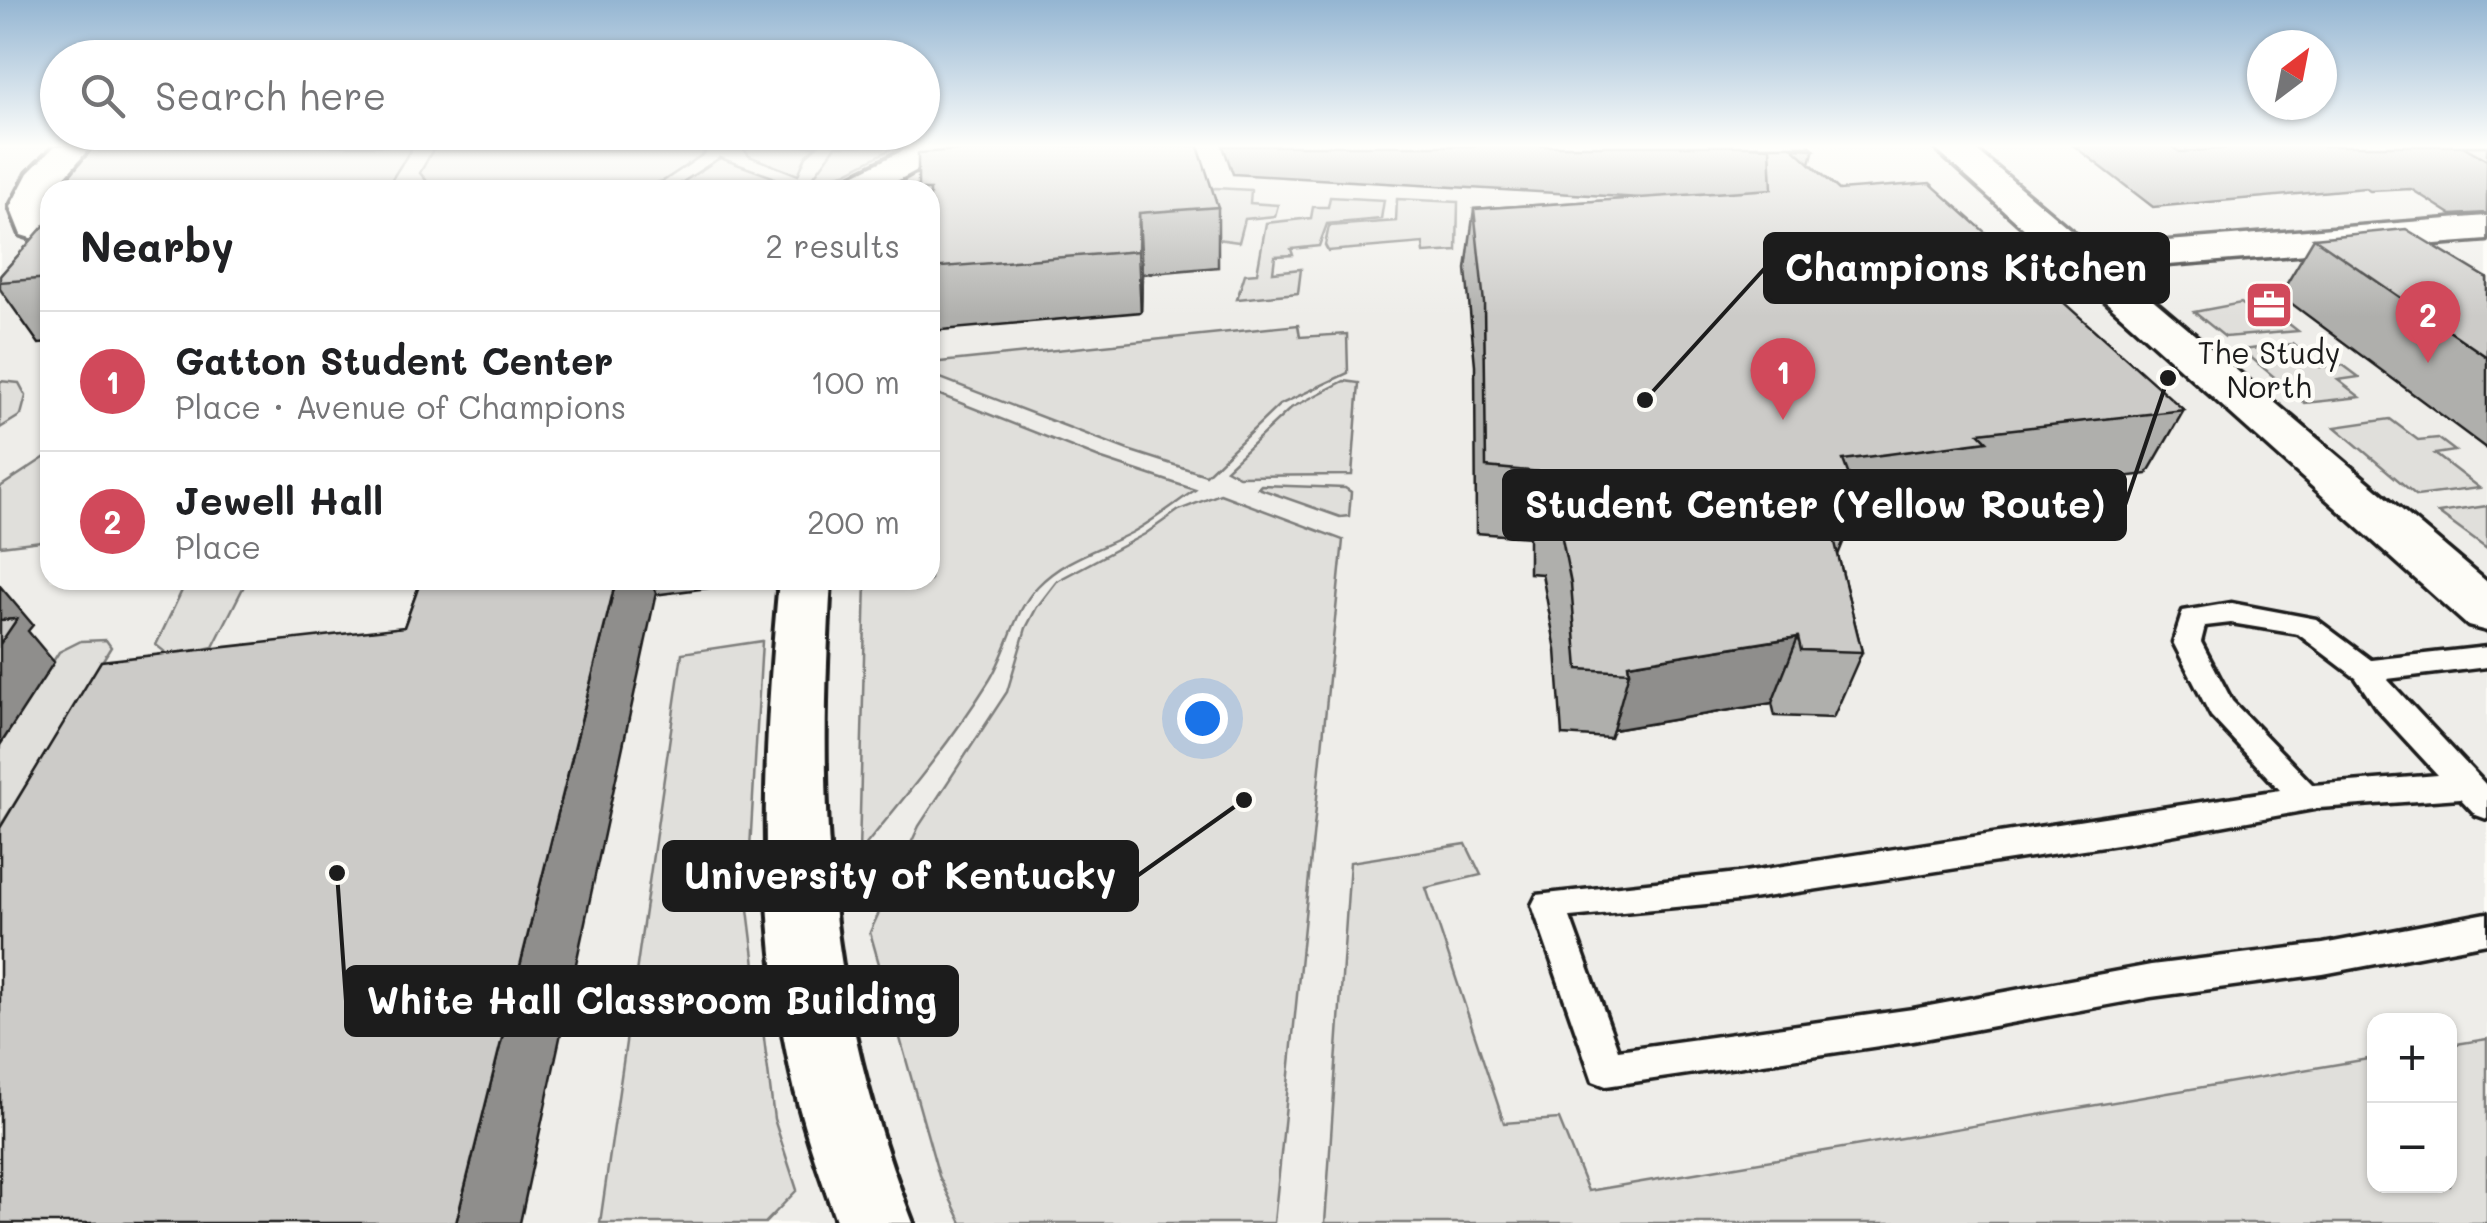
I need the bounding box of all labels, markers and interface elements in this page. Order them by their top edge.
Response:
north arrow [2247,30,2337,120]
search box [40,40,940,150]
icon: search [75,68,130,123]
text: Search here [155,70,386,120]
text: Nearby [80,218,234,273]
text: 2 results [765,224,900,266]
callout: Champions Kitchen [1765,234,2168,302]
text: Champions Kitchen [1785,241,2147,291]
office icon: The Study North [2243,279,2295,331]
pin: 2 [2396,280,2460,363]
place label: The Study North [2198,332,2340,406]
text: Gatton Student Center [175,335,613,385]
pin: 1 [1750,338,1816,420]
text: 1 [105,360,120,402]
text: 100 m [810,360,900,402]
text: Place · Avenue of Champions [175,385,626,427]
callout: Student Center (Yellow Route) [1504,471,2125,539]
text: Jewell Hall [175,475,383,525]
text: Student Center (Yellow Route) [1525,478,2105,528]
text: 2 [104,500,121,542]
text: 200 m [807,500,900,542]
text: Place [175,525,261,567]
your location [1177,693,1228,744]
callout: University of Kentucky [664,842,1137,910]
text: University of Kentucky [684,849,1116,899]
callout: White Hall Classroom Building [346,967,957,1035]
text: White Hall Classroom Building [367,974,937,1024]
map controls [2367,1013,2457,1193]
button: + [2367,1013,2457,1103]
button: − [2367,1103,2457,1193]

